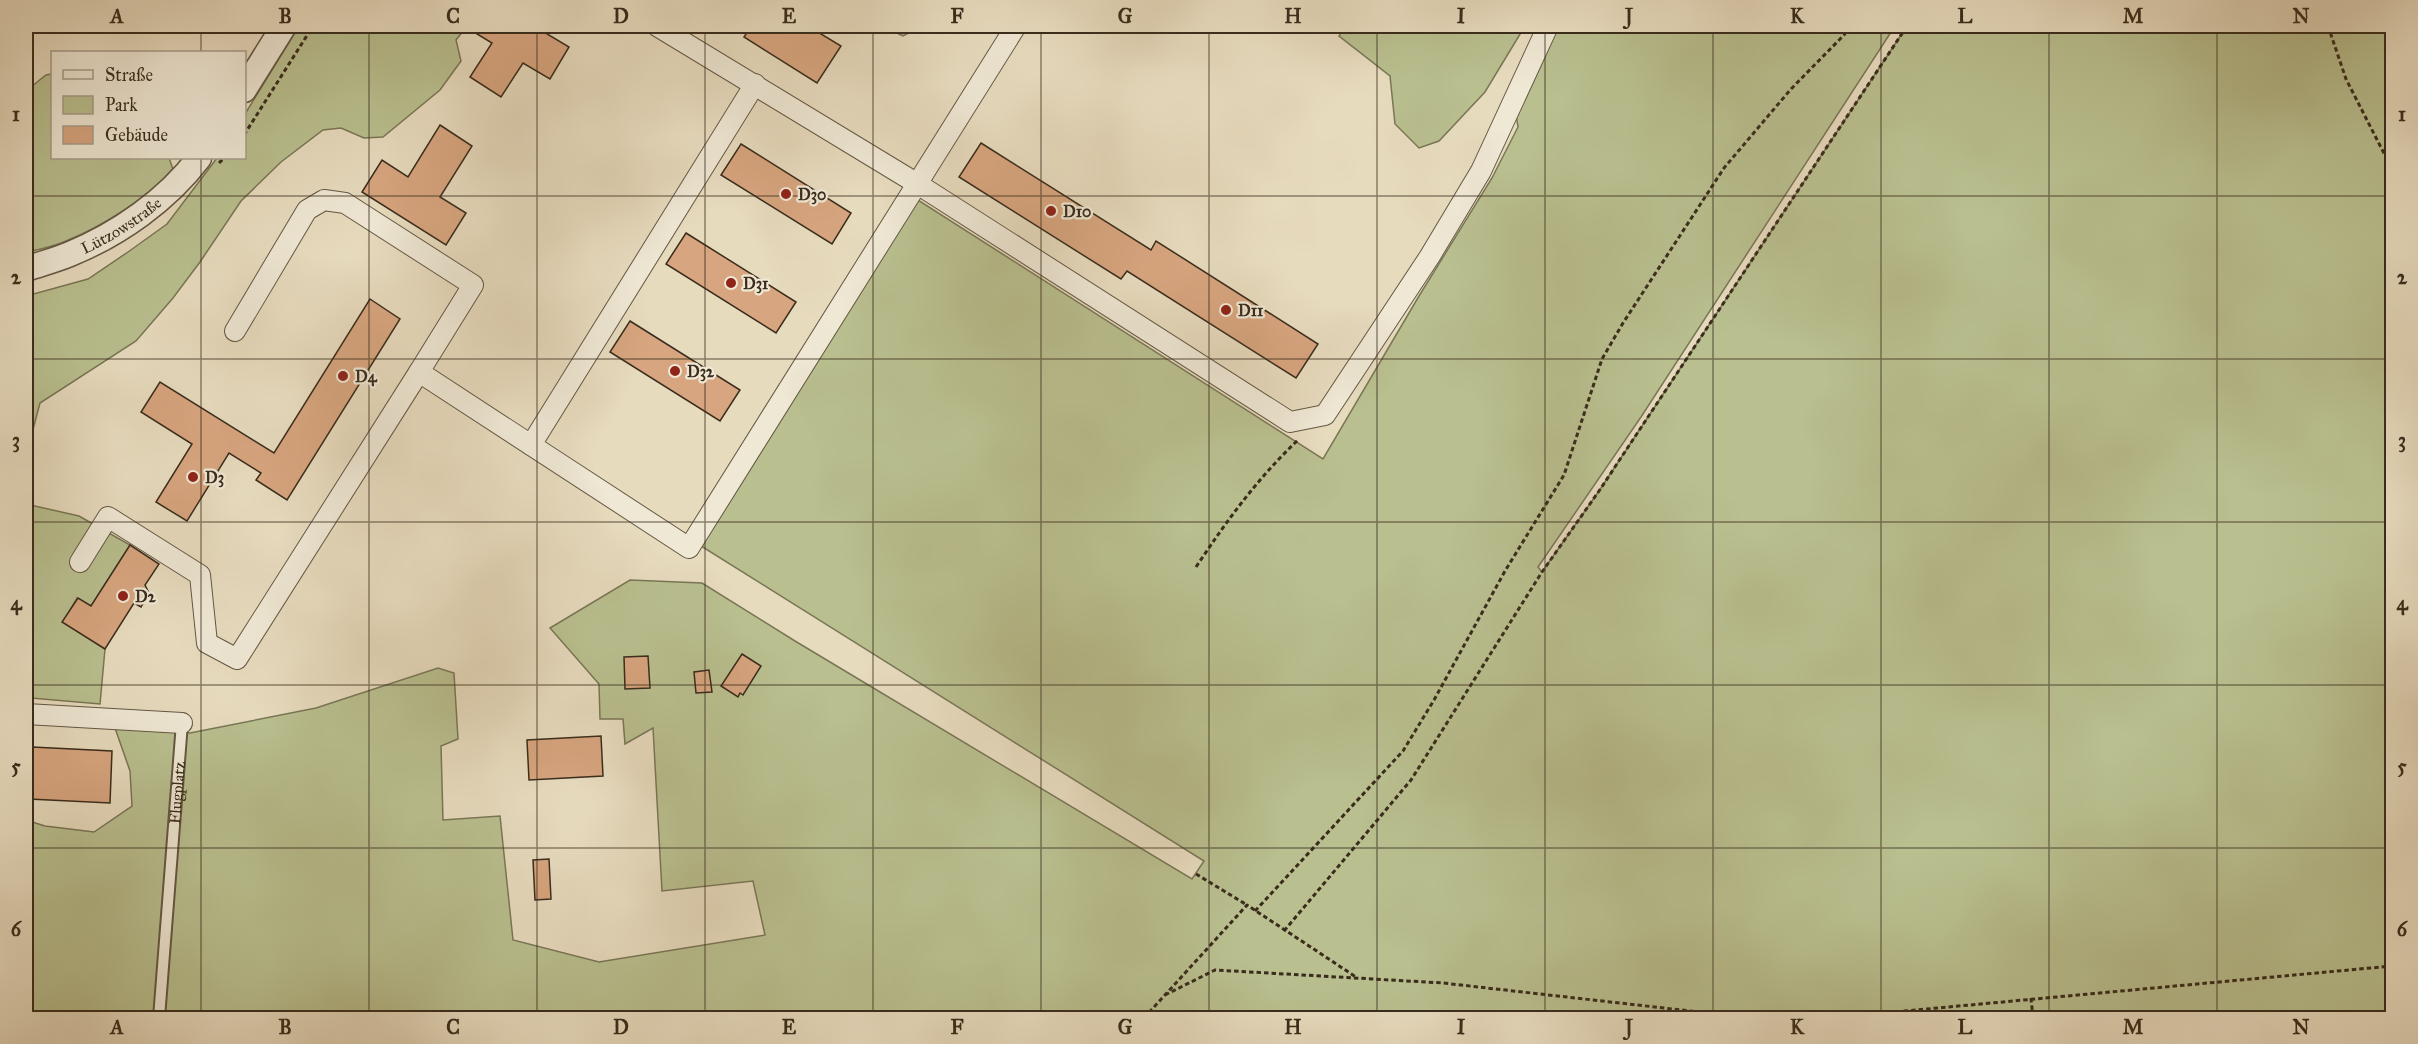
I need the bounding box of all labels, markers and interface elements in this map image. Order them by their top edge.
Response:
text: A [108,4,124,28]
text: B [278,4,292,28]
text: C [446,4,460,28]
text: D [613,4,629,28]
text: E [782,4,797,28]
text: F [950,4,964,28]
text: G [1118,4,1133,28]
text: H [1284,4,1302,28]
text: I [1457,4,1466,28]
text: J [1622,4,1634,30]
text: K [1790,4,1805,28]
text: L [1958,4,1973,28]
text: M [2123,4,2144,28]
text: N [2293,4,2310,28]
legend [51,51,246,159]
text: Straße [105,64,153,86]
text: Park [105,94,138,116]
text: 1 [12,102,20,126]
text: 1 [2398,102,2406,126]
text: Gebäude [105,124,168,146]
place label: D30 [798,185,826,205]
marker: D30 [779,187,793,201]
street label: Lützowstraße [78,193,165,258]
place label: D10 [1063,202,1091,221]
marker: D10 [1044,204,1058,218]
text: 2 [11,265,22,289]
text: 2 [2397,265,2408,289]
place label: D31 [743,274,769,294]
marker: D31 [724,276,738,290]
place label: D11 [1238,301,1264,320]
marker: D11 [1219,303,1233,317]
place label: D32 [687,362,715,382]
marker: D32 [668,364,682,378]
place label: D4 [355,367,378,387]
marker: D4 [336,369,350,383]
text: 3 [12,428,20,453]
text: 3 [2398,428,2406,453]
place label: D3 [205,468,224,488]
marker: D3 [186,470,200,484]
place label: D2 [135,587,157,606]
marker: D2 [116,589,130,603]
text: 4 [10,591,22,616]
text: 4 [2396,591,2408,616]
text: 5 [11,754,21,778]
text: 5 [2397,754,2407,778]
street label: Flugplatz [165,760,189,825]
text: 6 [11,917,23,941]
text: 6 [2397,917,2409,941]
text: A [108,1015,124,1039]
text: B [278,1015,292,1039]
text: C [446,1015,460,1039]
text: D [613,1015,629,1039]
text: E [782,1015,797,1039]
text: F [950,1015,964,1039]
text: G [1118,1015,1133,1039]
text: H [1284,1015,1302,1039]
text: I [1457,1015,1466,1039]
text: J [1622,1015,1634,1041]
text: K [1790,1015,1805,1039]
text: L [1958,1015,1973,1039]
text: M [2123,1015,2144,1039]
text: N [2293,1015,2310,1039]

